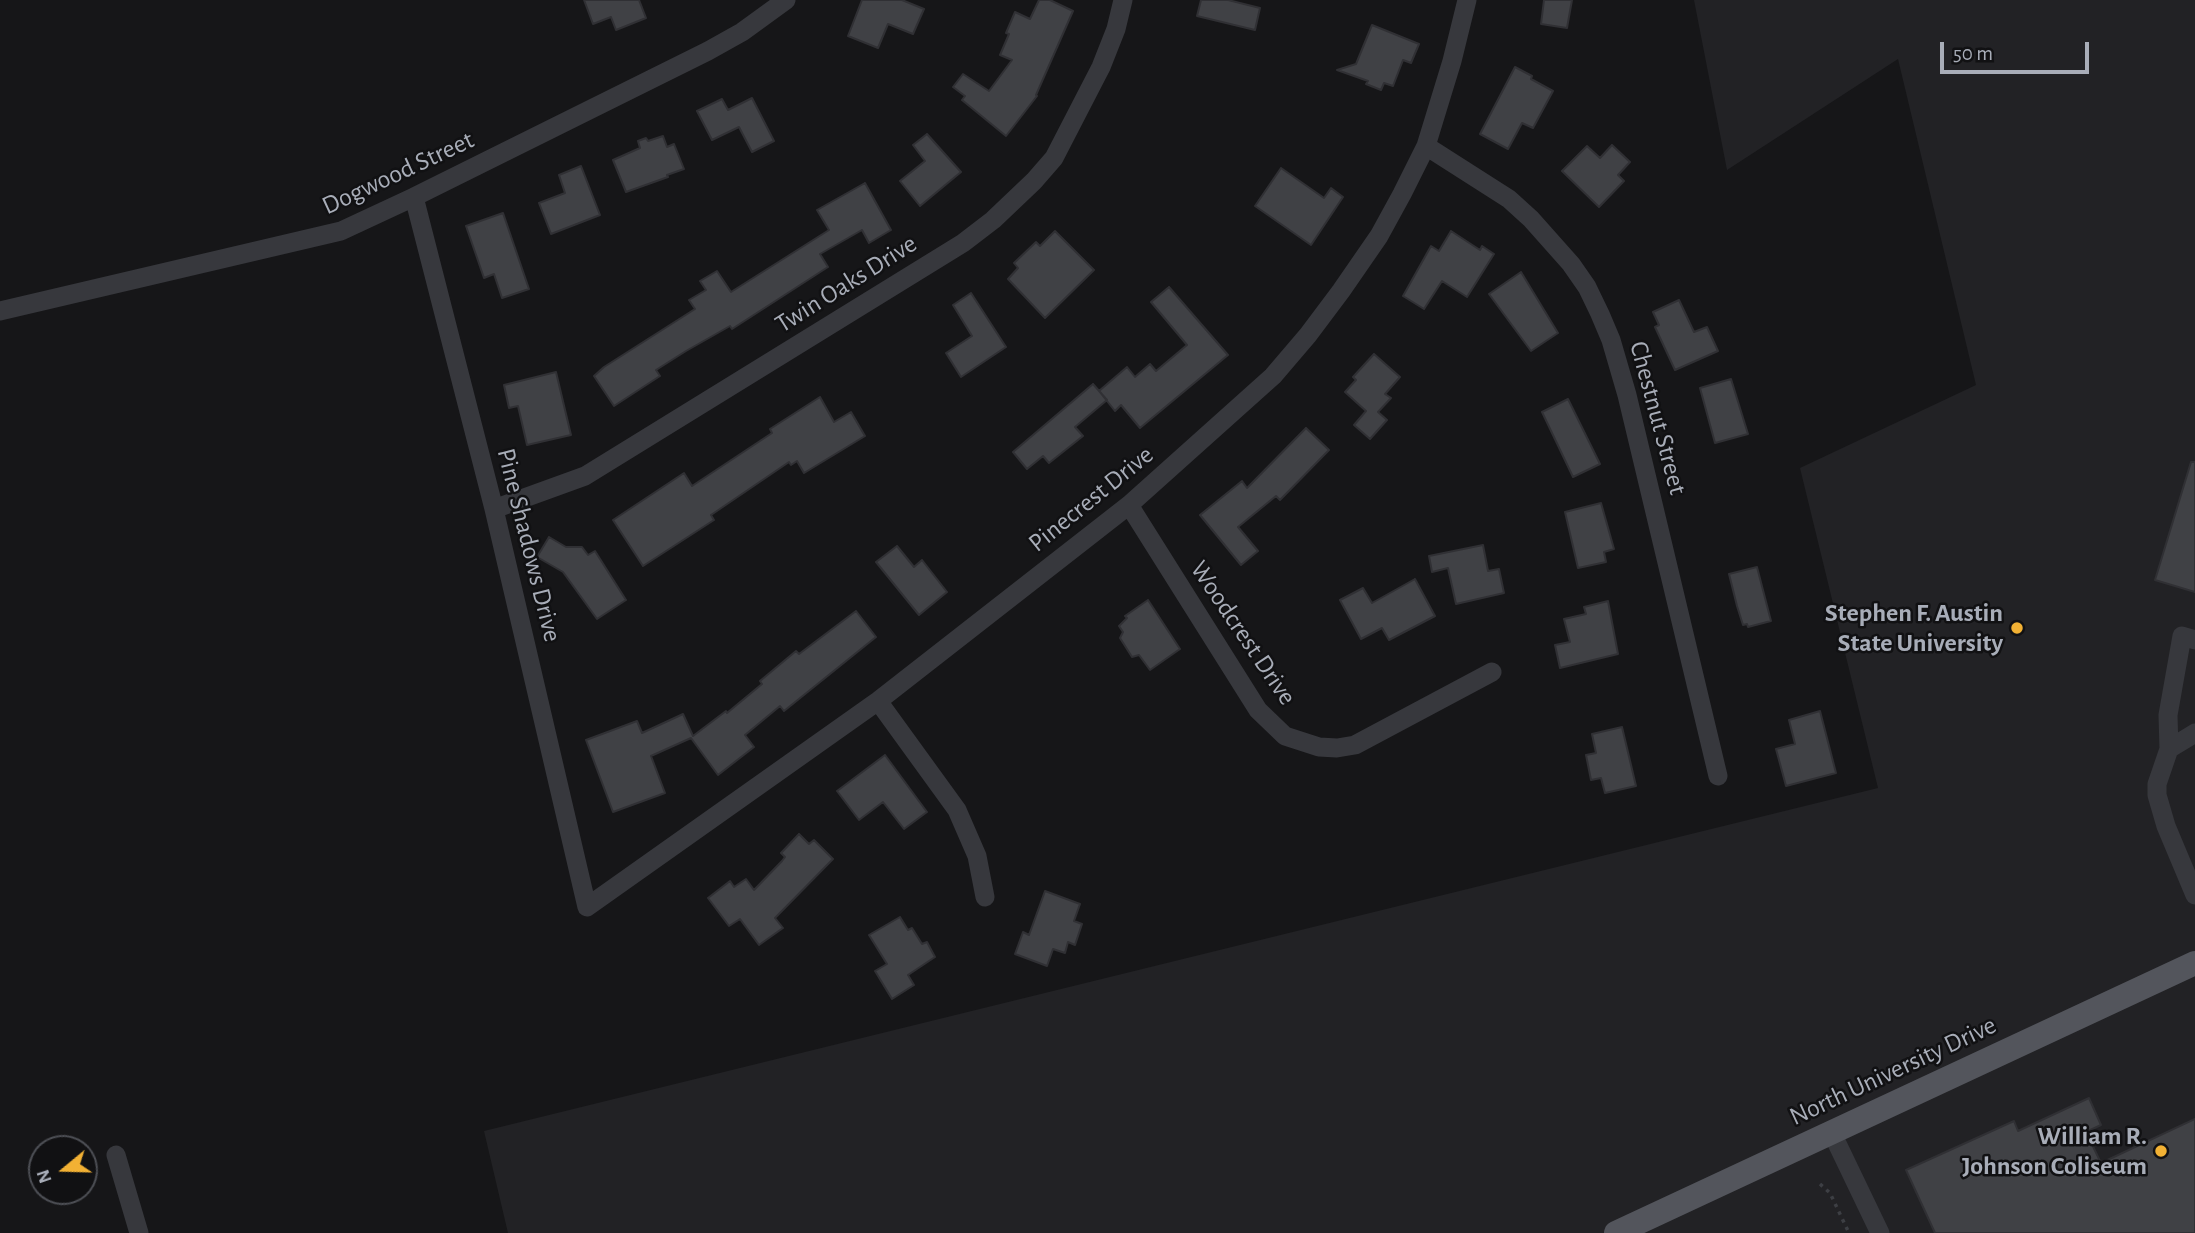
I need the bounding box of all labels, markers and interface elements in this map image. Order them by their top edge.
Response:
scale bar [1943,28,2092,72]
text: 50 m [1953,43,1993,64]
street label: Dogwood Street [317,124,479,222]
street label: Twin Oaks Drive [770,228,922,340]
street label: Chestnut Street [1623,338,1693,498]
street label: Pinecrest Drive [1022,439,1160,559]
street label: Pine Shadows Drive [490,445,568,645]
street label: Woodcrest Drive [1183,555,1303,711]
place label: Stephen F. Austin State University [1825,597,2003,658]
marker: Stephen F. Austin State University [2009,620,2025,636]
street label: North University Drive [1785,1009,2001,1133]
place label: William R. Johnson Coliseum [1962,1120,2147,1182]
north arrow [28,1135,98,1205]
marker: William R. Johnson Coliseum [2153,1143,2169,1159]
text: N [33,1167,56,1186]

